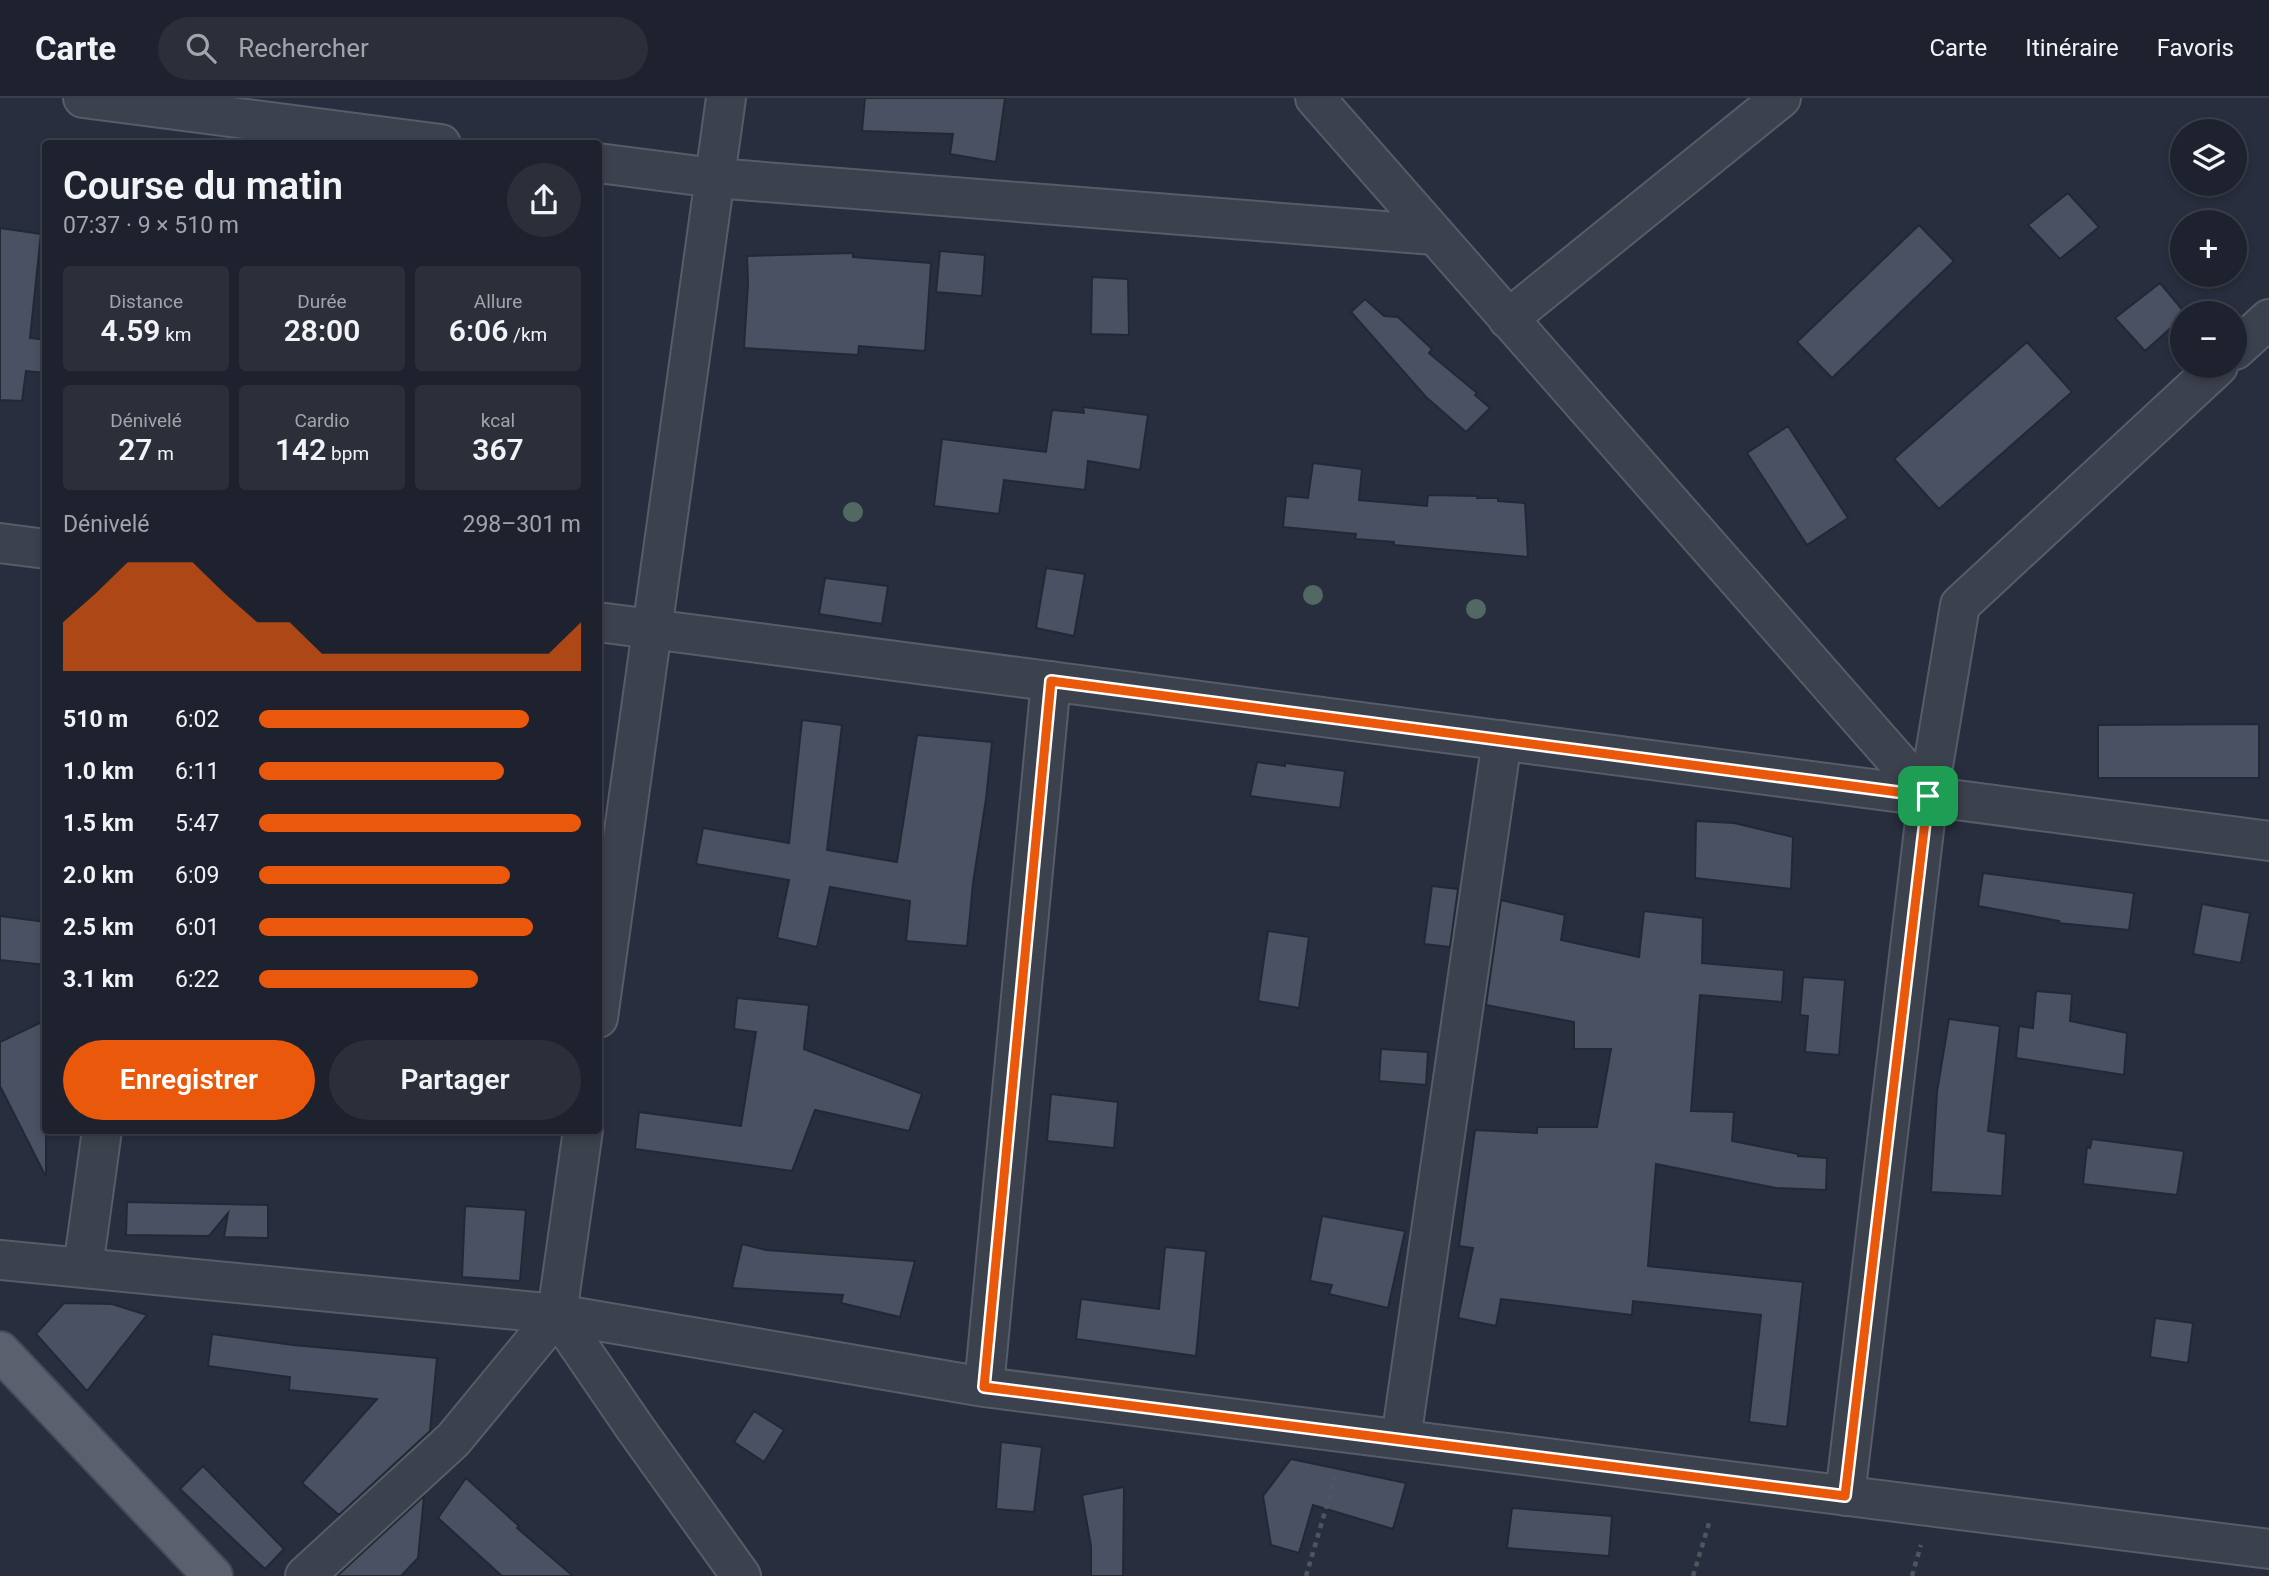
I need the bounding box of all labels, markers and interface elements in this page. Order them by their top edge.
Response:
search box [158,17,648,80]
text: Carte [35,29,116,68]
icon: search [182,29,220,67]
text: Rechercher [238,33,369,63]
text: Carte [1929,34,1987,62]
text: Itinéraire [2025,34,2119,62]
text: Favoris [2157,34,2234,62]
map controls [2170,119,2247,378]
button: layers [2170,119,2247,196]
button: share [507,163,581,237]
text: Course du matin [63,164,343,208]
button: + [2170,210,2247,287]
text: 07:37 · 9 × 510 m [63,212,239,239]
text: Distance [109,290,183,313]
text: Durée [297,290,347,313]
text: Allure [474,290,522,313]
button: − [2170,301,2247,378]
text: 4.59 [101,313,160,348]
text: 28:00 [284,313,360,348]
text: 6:06 [449,313,508,348]
text: km [160,323,191,346]
text: /km [508,323,547,346]
text: Dénivelé [110,409,182,432]
text: Cardio [294,409,350,432]
text: kcal [481,409,515,432]
text: 27 [118,432,152,467]
text: 142 [275,432,326,467]
text: 367 [472,432,524,467]
text: m [152,442,174,465]
text: bpm [326,442,369,465]
text: Dénivelé [63,511,150,538]
text: 298–301 m [462,511,581,538]
text: 510 m [63,706,128,733]
text: 6:02 [175,706,219,733]
text: 1.0 km [63,758,134,785]
text: 6:11 [175,758,219,785]
pin [1898,766,1958,826]
icon: arrive [1909,777,1947,815]
text: 1.5 km [63,810,134,837]
text: 5:47 [175,810,219,837]
text: 2.0 km [63,862,134,889]
text: 6:09 [175,862,219,889]
text: 2.5 km [63,914,134,941]
text: 6:01 [175,914,219,941]
text: 3.1 km [63,966,134,993]
text: 6:22 [175,966,219,993]
button: Enregistrer [63,1040,315,1120]
button: Partager [329,1040,581,1120]

